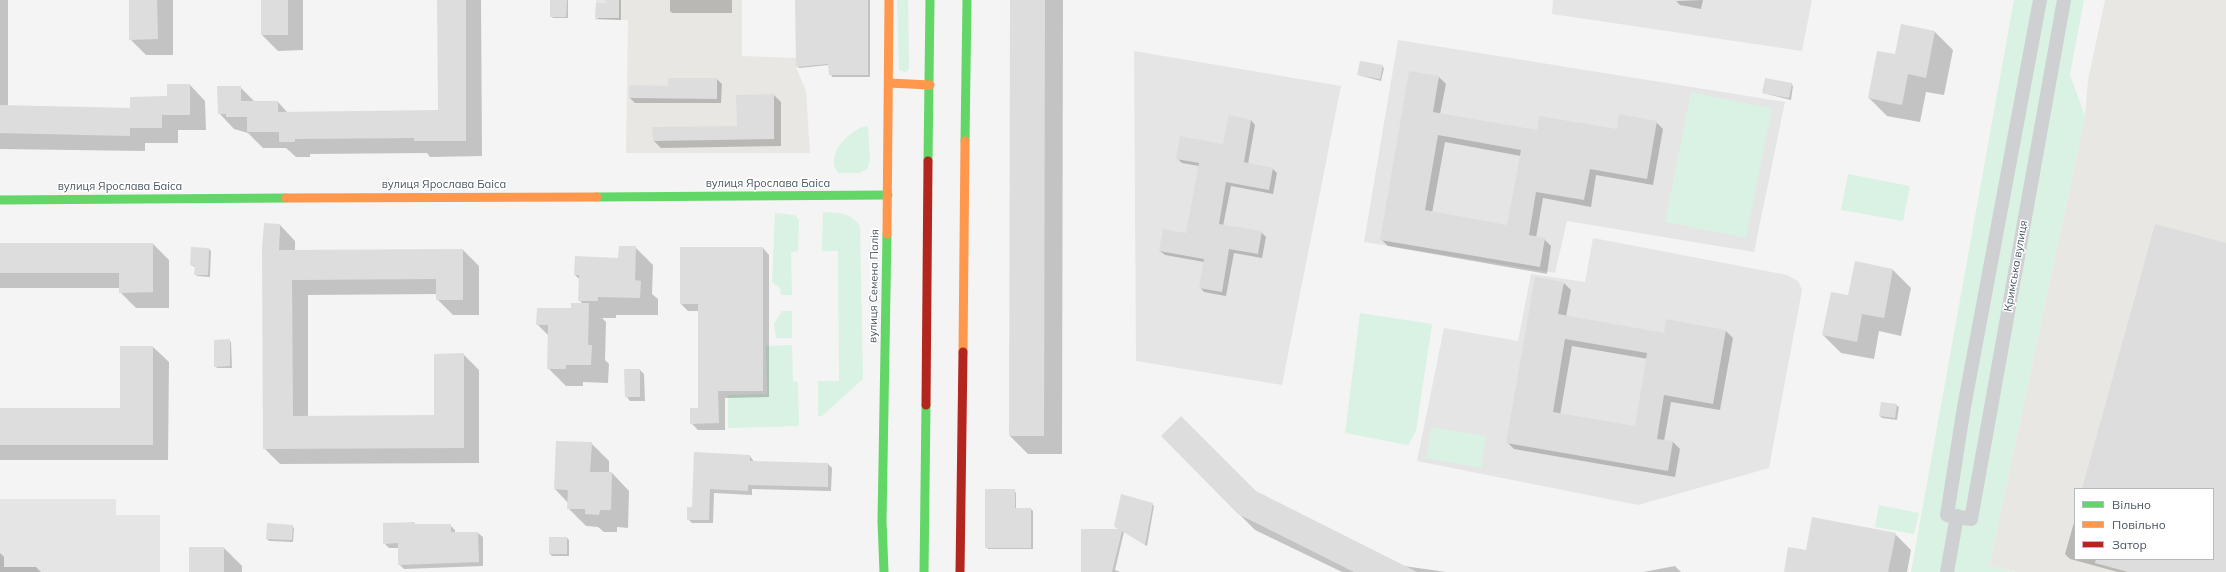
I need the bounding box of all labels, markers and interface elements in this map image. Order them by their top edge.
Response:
street label: вулиця Ярослава Баіса [706,177,830,191]
street label: вулиця Ярослава Баіса [382,178,506,192]
street label: вулиця Ярослава Баіса [58,180,182,194]
street label: Кримська вулиця [2001,219,2031,313]
street label: вулиця Семена Палія [866,229,882,343]
legend [2074,488,2214,560]
text: Вільно [2112,497,2151,512]
text: Повільно [2112,517,2166,532]
text: Затор [2112,537,2147,552]

